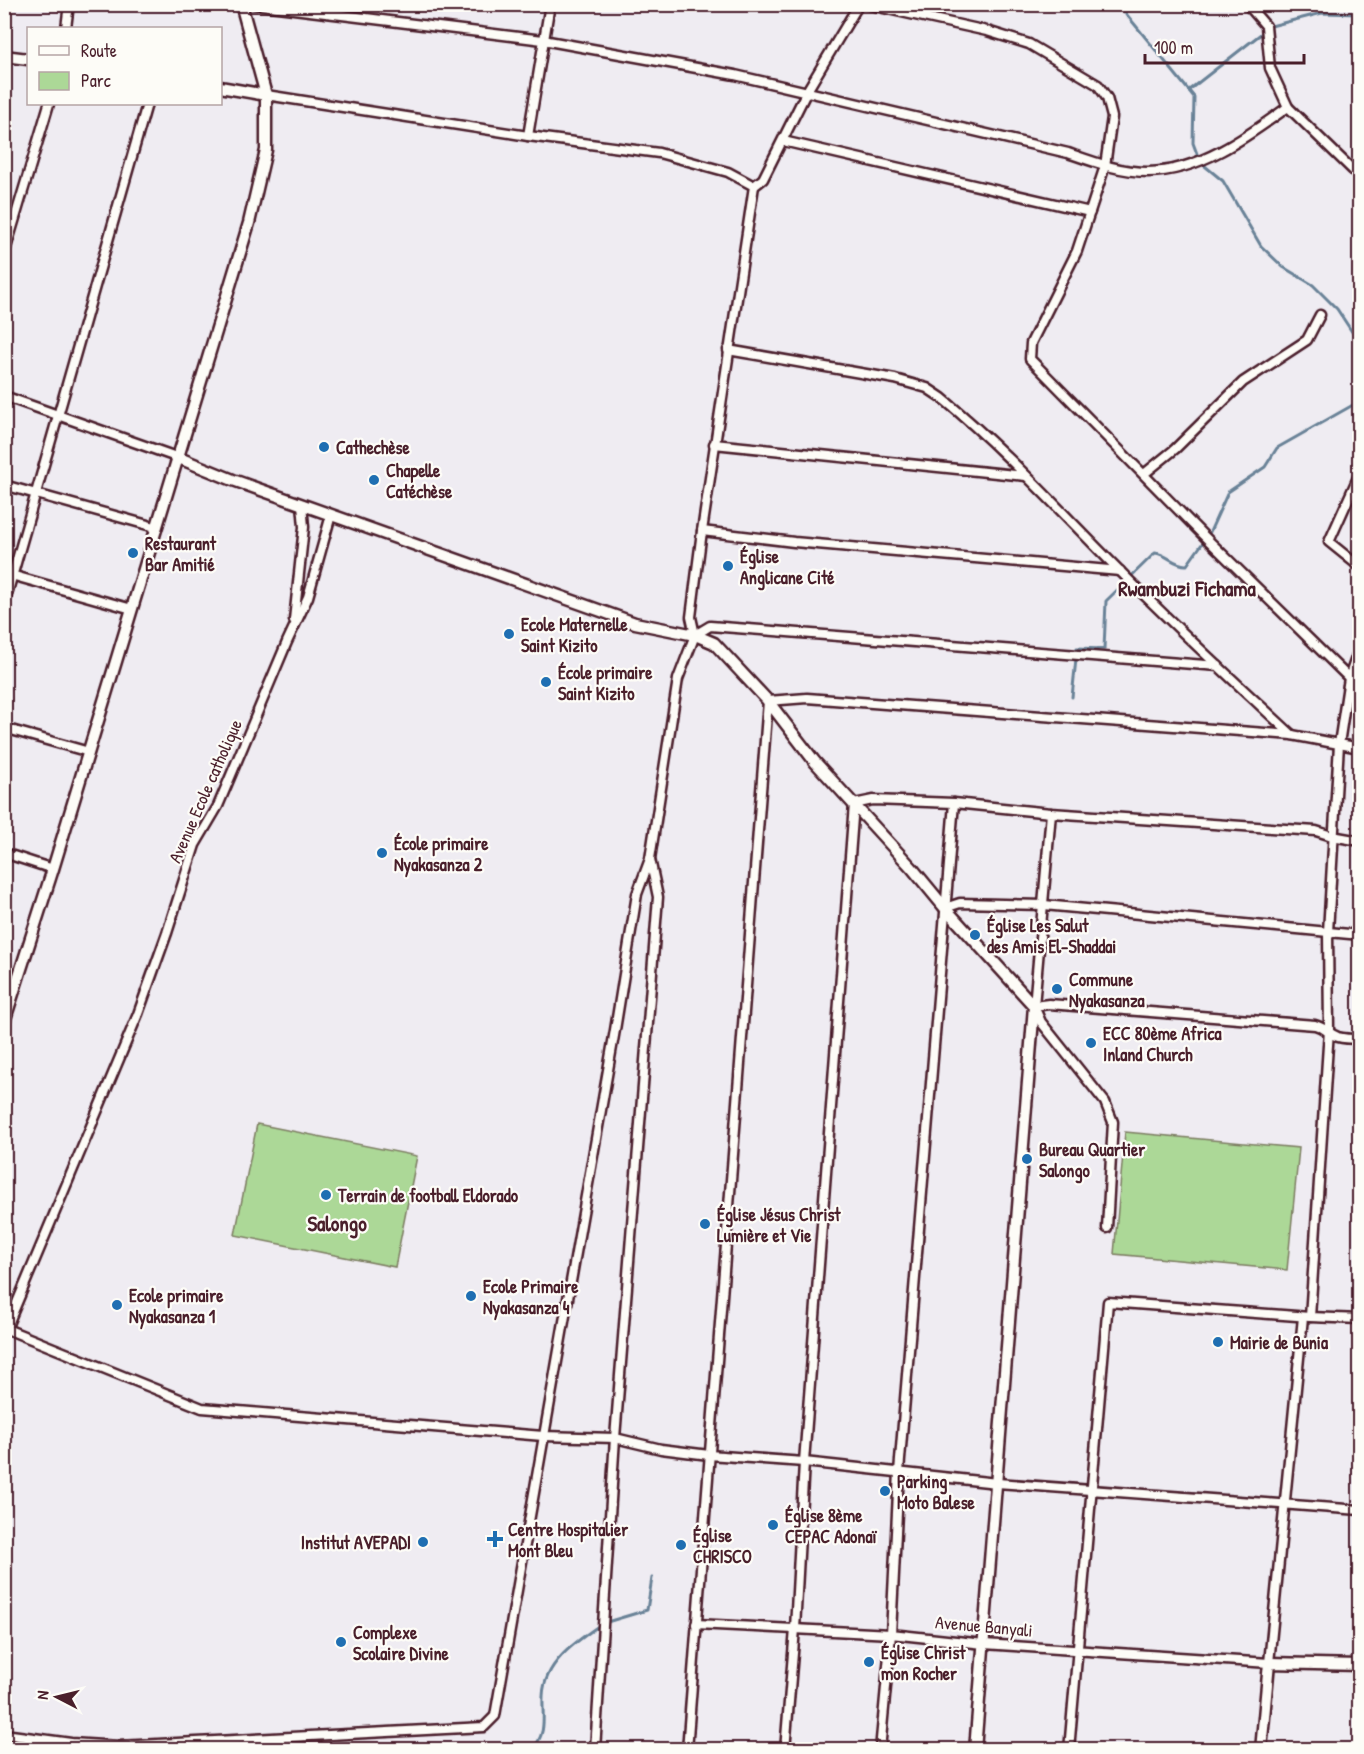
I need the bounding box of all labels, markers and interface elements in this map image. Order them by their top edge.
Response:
legend [27,27,222,105]
scale bar [1145,27,1304,65]
text: 100 m [1154,35,1193,60]
text: Route [81,38,117,63]
text: Parc [81,68,111,93]
place label: Cathechèse [336,435,410,460]
marker: Cathechèse [317,440,331,454]
place label: Chapelle Catéchèse [386,458,453,504]
marker: Chapelle Catéchèse [367,473,381,487]
place label: Restaurant Bar Amitié [145,531,217,577]
place label: Église Anglicane Cité [740,544,835,591]
marker: Restaurant Bar Amitié [126,546,140,560]
marker: Église Anglicane Cité [721,559,735,573]
district label: Rwambuzi Fichama [1118,574,1257,603]
place label: Ecole Maternelle Saint Kizito [521,612,628,658]
marker: Ecole Maternelle Saint Kizito [502,627,516,641]
place label: École primaire Saint Kizito [558,660,653,706]
marker: École primaire Saint Kizito [539,675,553,689]
street label: Avenue Ecole catholique [162,715,248,867]
place label: École primaire Nyakasanza 2 [394,831,489,878]
marker: École primaire Nyakasanza 2 [375,846,389,860]
place label: Église Les Salut des Amis El-Shaddai [987,913,1116,959]
marker: Église Les Salut des Amis El-Shaddai [968,928,982,942]
place label: Commune Nyakasanza [1069,967,1146,1014]
marker: Commune Nyakasanza [1050,982,1064,996]
place label: ECC 80ème Africa Inland Church [1103,1021,1223,1067]
marker: ECC 80ème Africa Inland Church [1084,1036,1098,1050]
place label: Bureau Quartier Salongo [1039,1137,1145,1184]
marker: Bureau Quartier Salongo [1020,1152,1034,1166]
place label: Terrain de football Eldorado [337,1183,519,1208]
marker: Terrain de football Eldorado [319,1188,333,1202]
place label: Église Jésus Christ Lumière et Vie [717,1202,841,1248]
district label: Salongo [307,1209,367,1239]
marker: Église Jésus Christ Lumière et Vie [698,1217,712,1231]
place label: Ecole Primaire Nyakasanza 4 [483,1274,579,1321]
place label: Ecole primaire Nyakasanza 1 [129,1283,224,1330]
marker: Ecole Primaire Nyakasanza 4 [464,1289,478,1303]
marker: Ecole primaire Nyakasanza 1 [110,1298,124,1312]
place label: Mairie de Bunia [1230,1330,1329,1355]
marker: Mairie de Bunia [1211,1335,1225,1349]
place label: Parking Moto Balese [897,1469,976,1515]
marker: Parking Moto Balese [878,1484,892,1498]
place label: Église 8ème CEPAC Adonaï [785,1503,878,1549]
place label: Centre Hospitalier Mont Bleu [508,1517,628,1563]
marker: Église 8ème CEPAC Adonaï [766,1518,780,1532]
place label: Église CHRISCO [693,1523,752,1569]
place label: Institut AVEPADI [301,1530,411,1555]
marker: Centre Hospitalier Mont Bleu [486,1530,504,1548]
marker: Institut AVEPADI [416,1535,430,1549]
marker: Église CHRISCO [674,1538,688,1552]
street label: Avenue Banyali [934,1609,1034,1643]
place label: Complexe Scolaire Divine [353,1620,450,1666]
marker: Complexe Scolaire Divine [334,1635,348,1649]
place label: Église Christ mon Rocher [881,1640,966,1686]
marker: Église Christ mon Rocher [862,1655,876,1669]
north arrow [27,1667,87,1727]
text: N [31,1689,54,1701]

